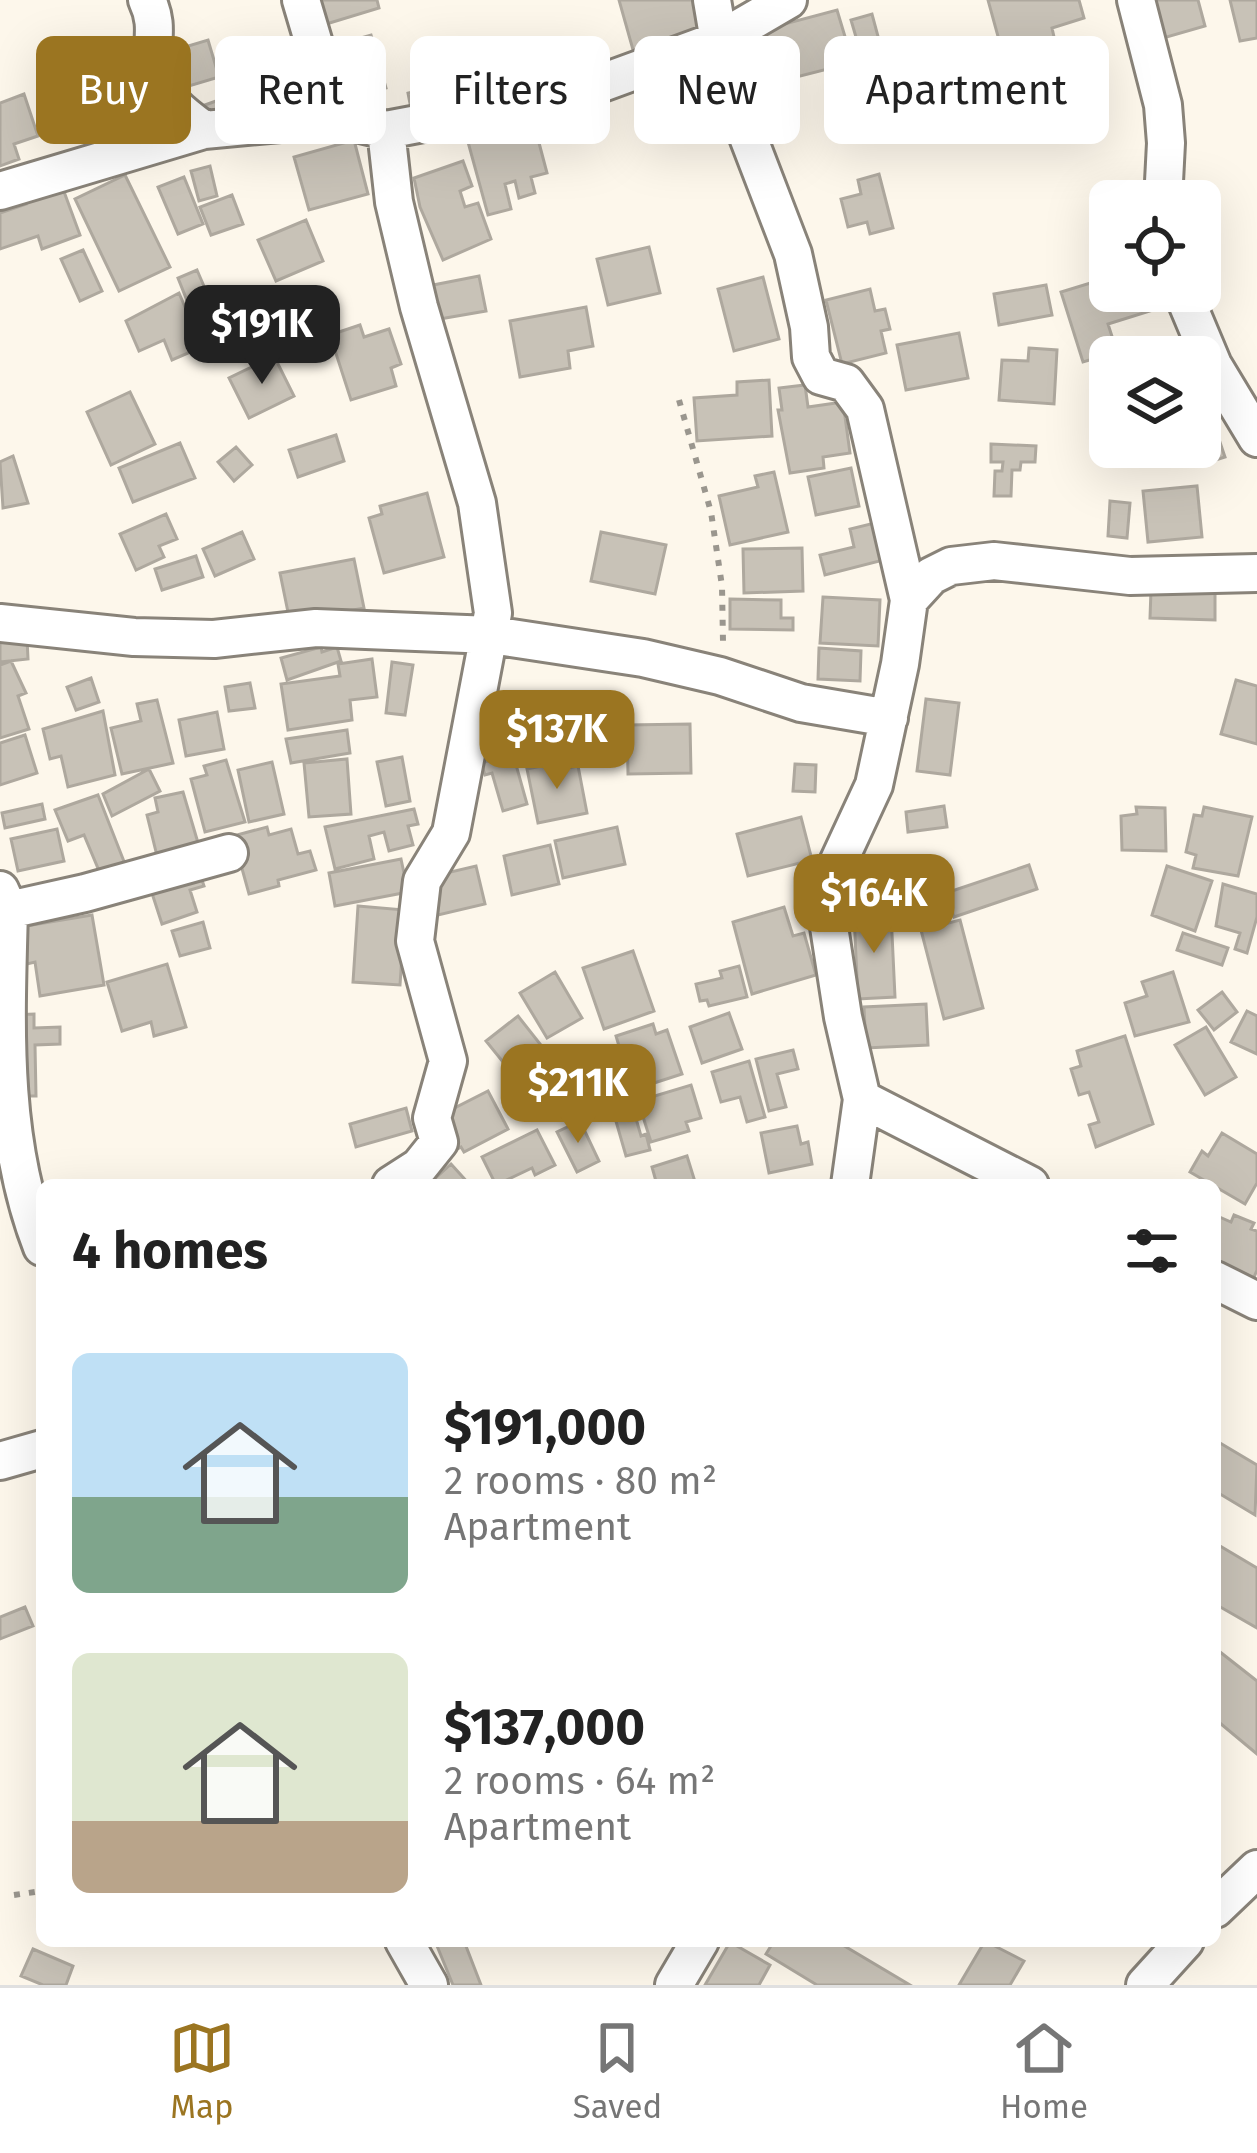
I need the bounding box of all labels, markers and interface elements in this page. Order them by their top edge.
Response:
chip: Buy [36,36,191,144]
chip: Rent [215,36,386,144]
chip: Filters [410,36,610,144]
chip: New [634,36,800,144]
chip: Apartment [824,36,1109,144]
map controls [1089,180,1221,468]
button: locate [1089,180,1221,312]
pin: $191K [178,285,346,387]
text: $191K [211,301,313,347]
button: layers [1089,336,1221,468]
pin: $137K [473,690,641,792]
text: $137K [506,706,608,752]
pin: $164K [790,854,958,956]
text: $164K [821,870,927,916]
pin: $211K [494,1044,662,1146]
text: $211K [528,1060,628,1106]
icon: filters [1119,1218,1185,1284]
text: 4 homes [72,1220,268,1282]
text: $191,000 [444,1396,646,1458]
icon: home [168,1401,312,1545]
text: 2 rooms · 80 m² [444,1458,717,1504]
text: Apartment [444,1504,631,1550]
text: $137,000 [444,1696,645,1758]
icon: home [168,1701,312,1845]
text: 2 rooms · 64 m² [444,1758,715,1804]
text: Apartment [444,1804,631,1850]
tab: Map [169,2015,235,2127]
tab: Saved [573,2015,662,2127]
tab: Home [1000,2015,1088,2127]

